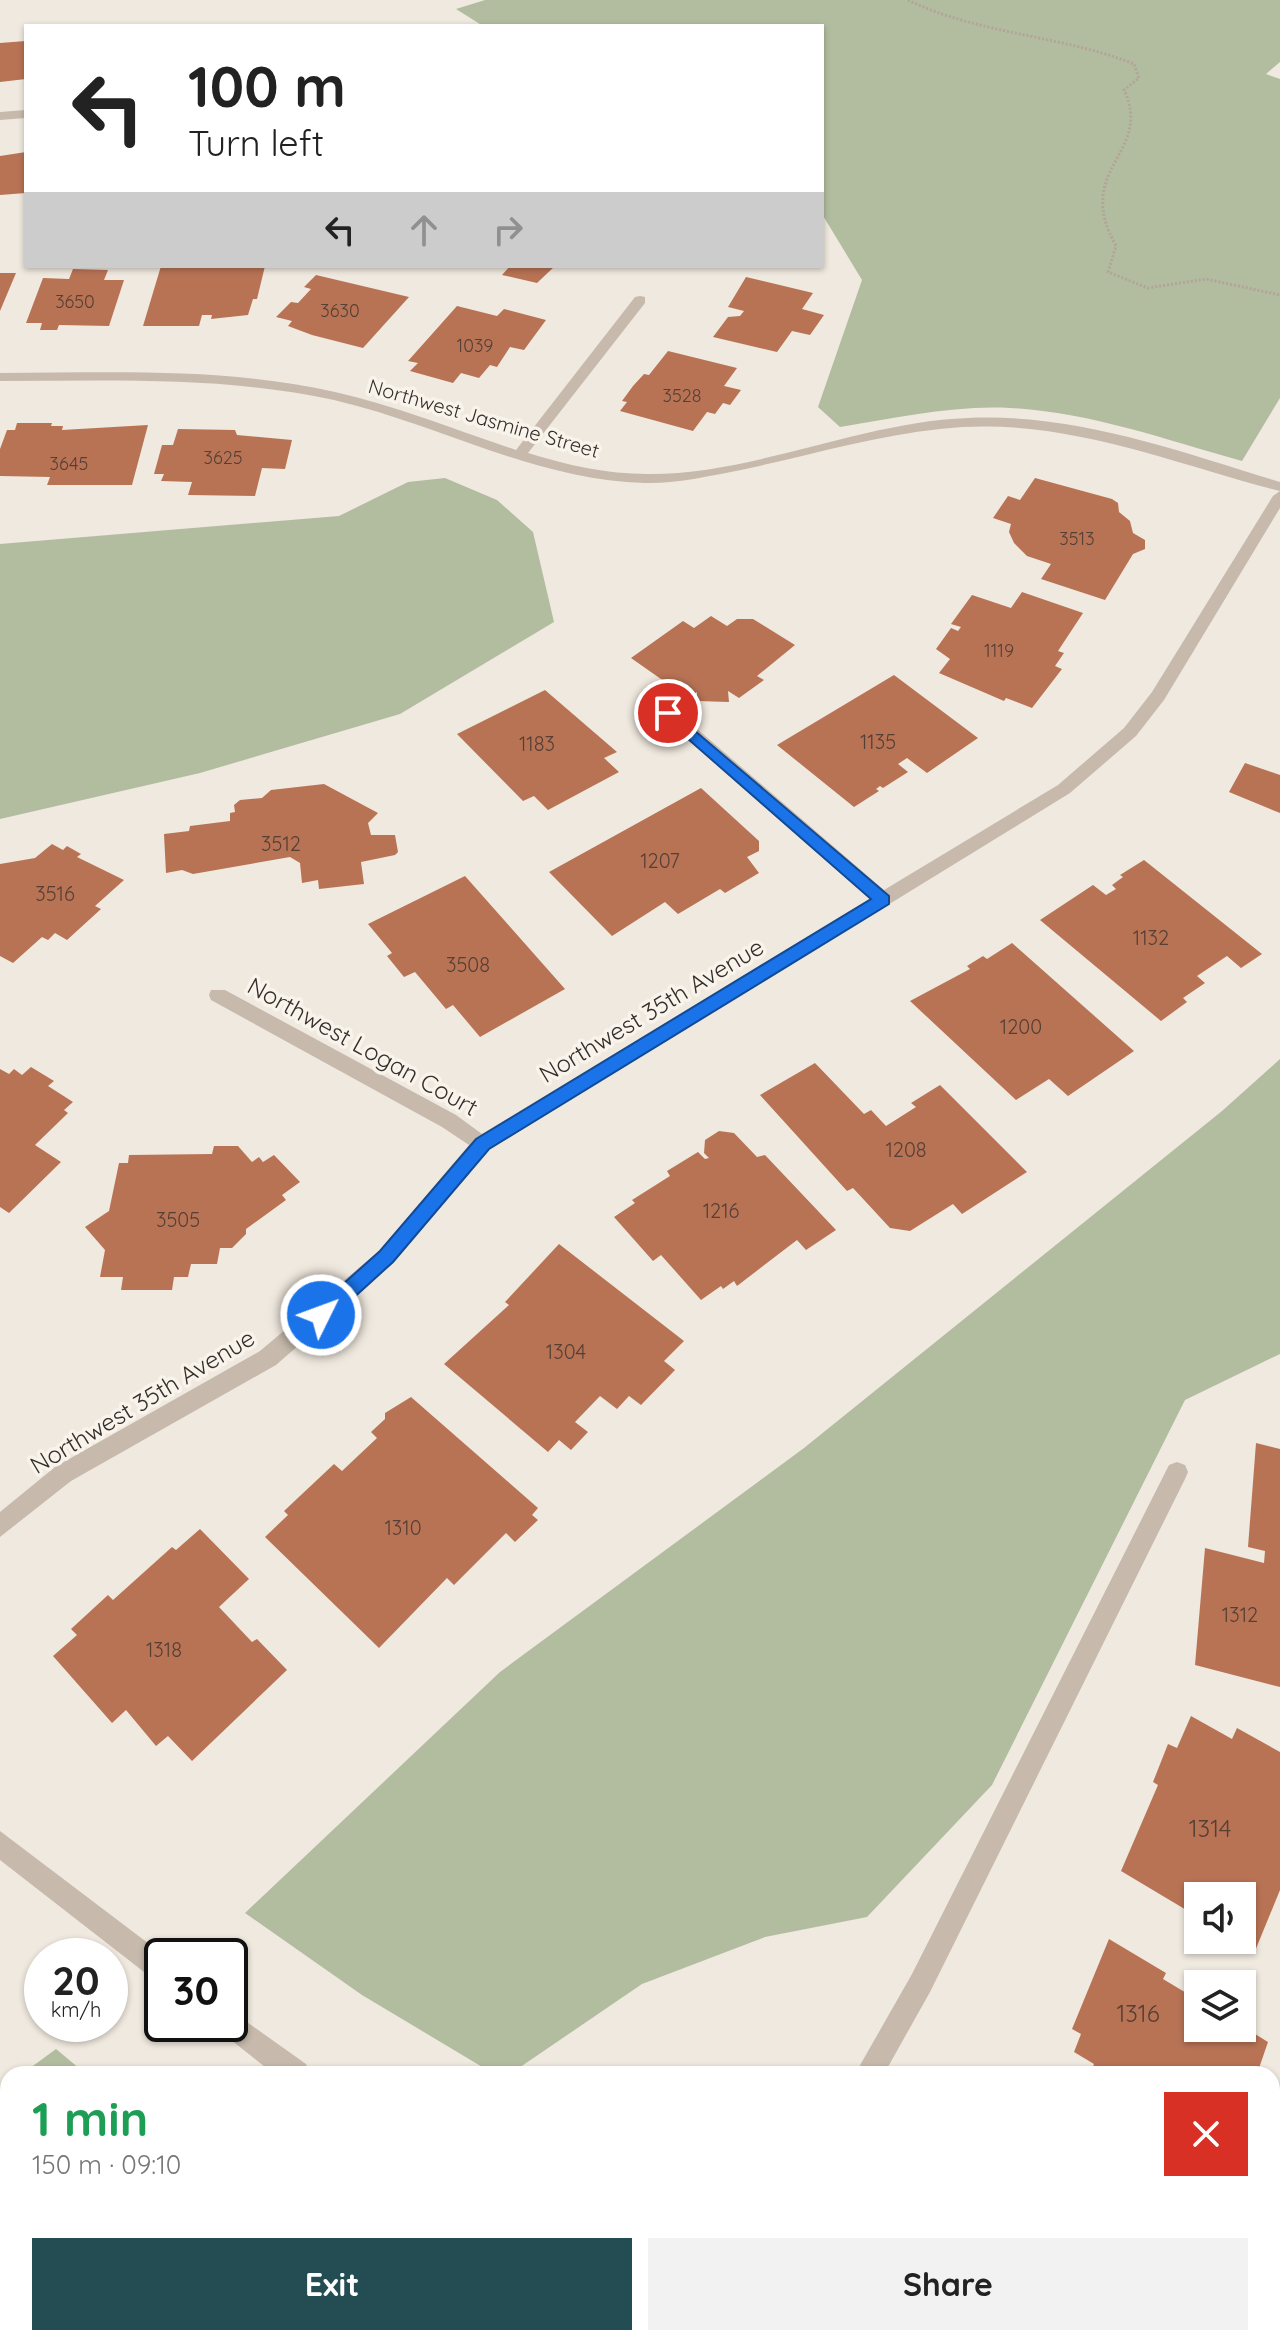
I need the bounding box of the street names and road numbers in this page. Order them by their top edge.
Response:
street label: Northwest Jasmine Street [366,373,602,463]
street label: Northwest 35th Avenue [533,931,769,1089]
street label: Northwest Logan Court [243,970,483,1122]
street label: Northwest 35th Avenue [24,1322,260,1480]

